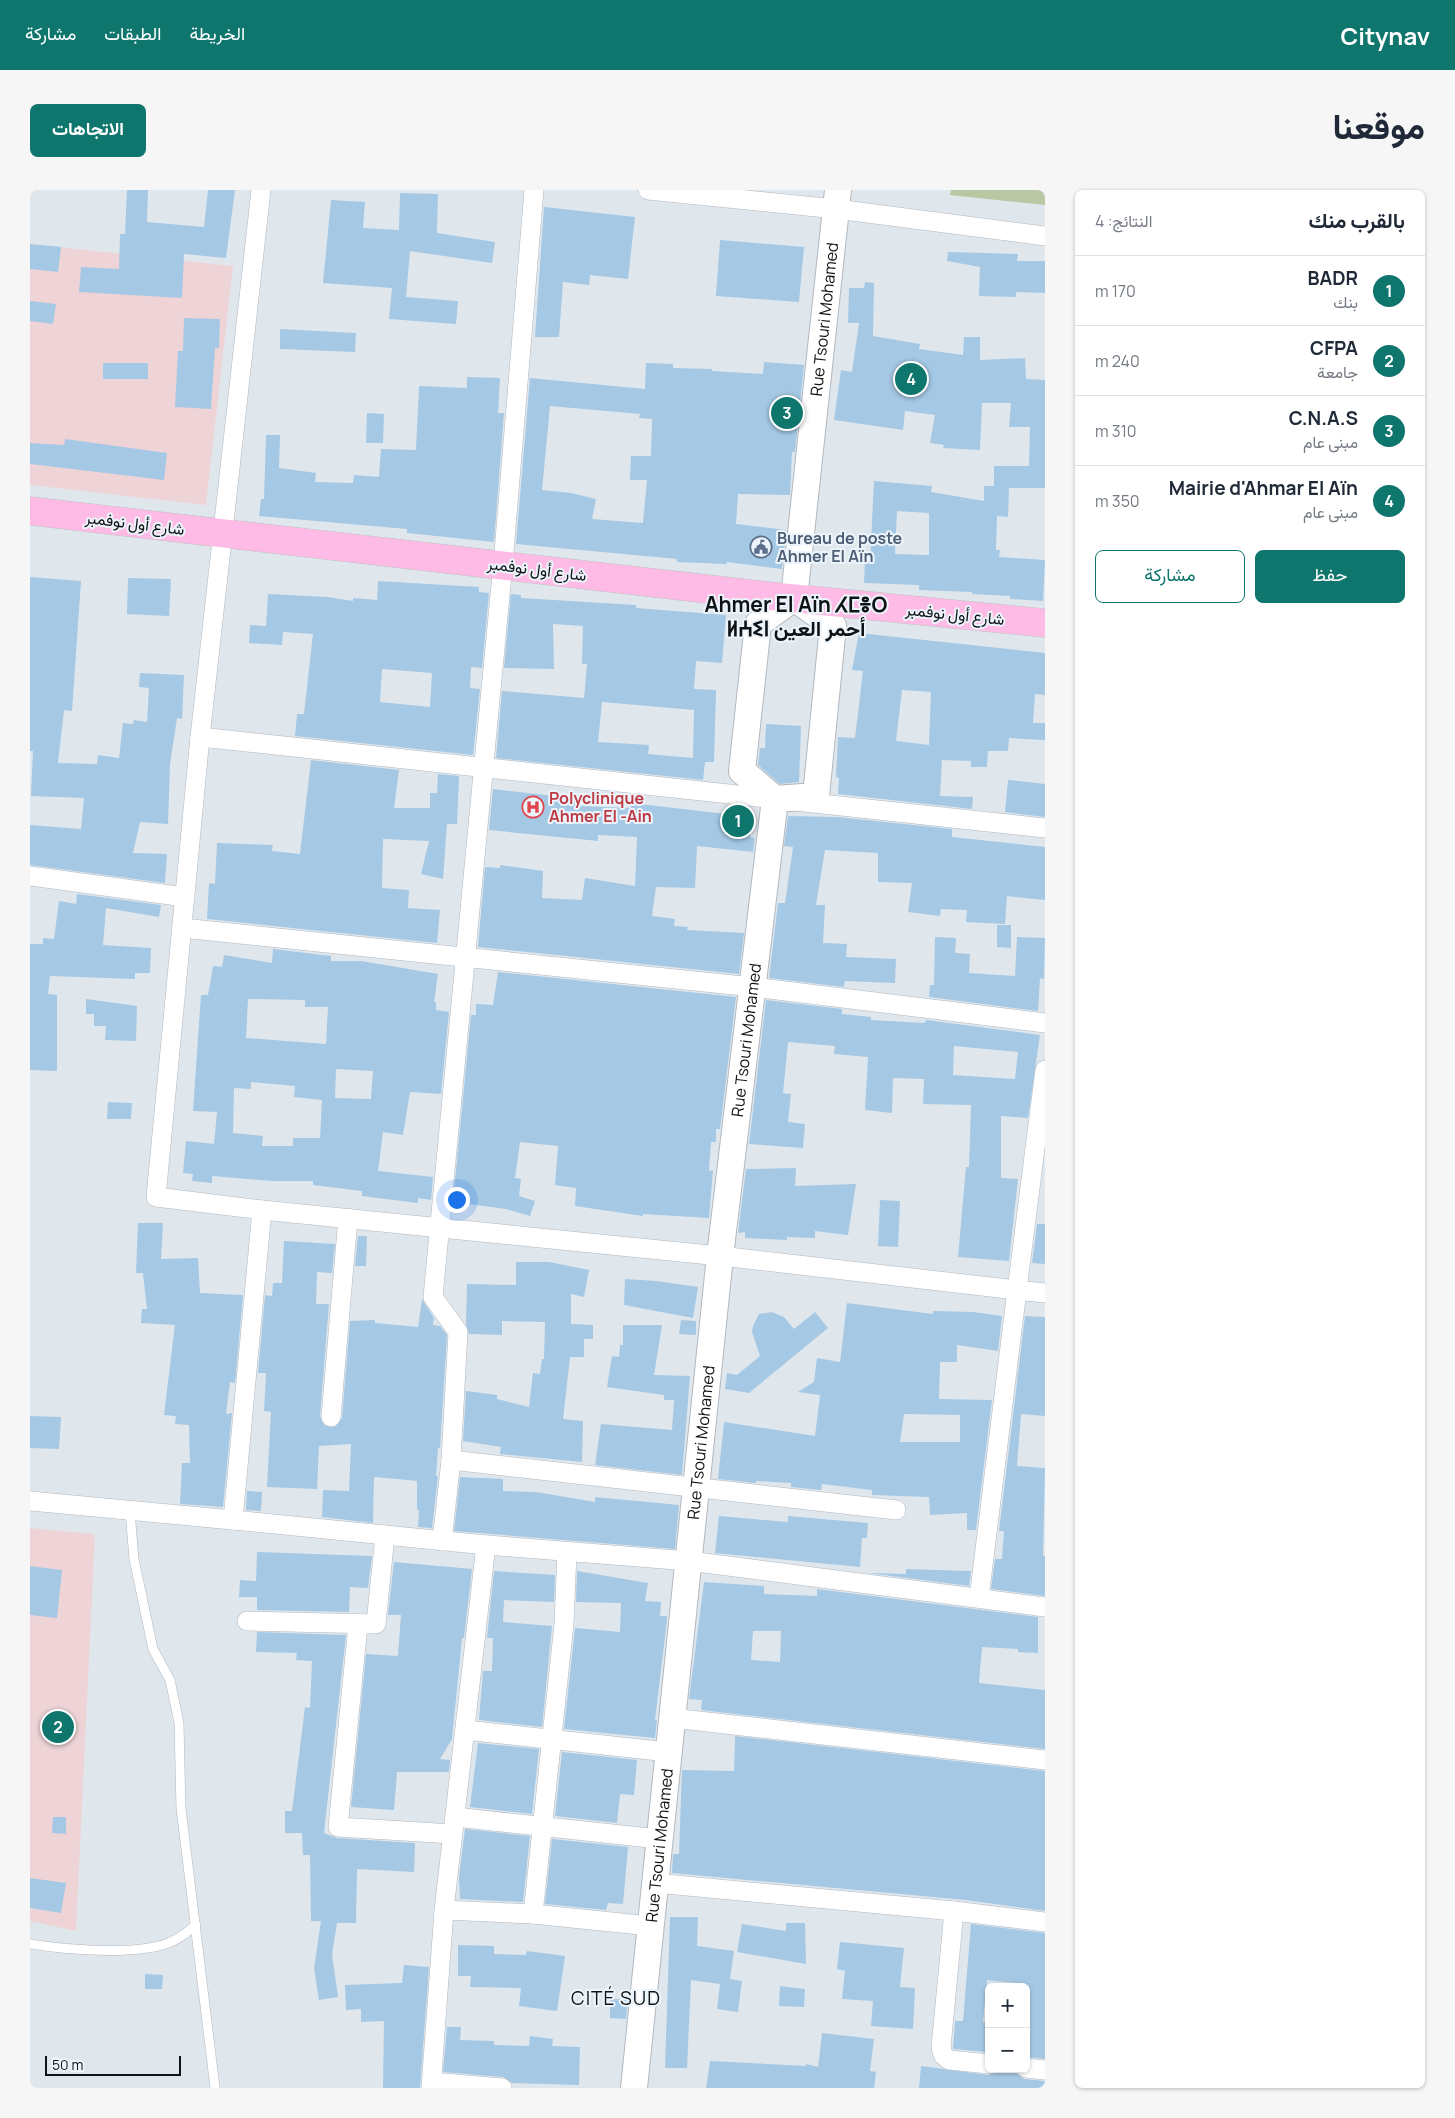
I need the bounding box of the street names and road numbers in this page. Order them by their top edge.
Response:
street label: Rue Tsouri Mohamed [805,241,843,397]
street label: شارع أول نوفمبر [83,506,186,541]
street label: شارع أول نوفمبر [485,552,588,587]
street label: شارع أول نوفمبر [903,598,1006,631]
street label: Rue Tsouri Mohamed [726,962,766,1118]
street label: Rue Tsouri Mohamed [682,1364,720,1520]
street label: Rue Tsouri Mohamed [640,1767,678,1923]

